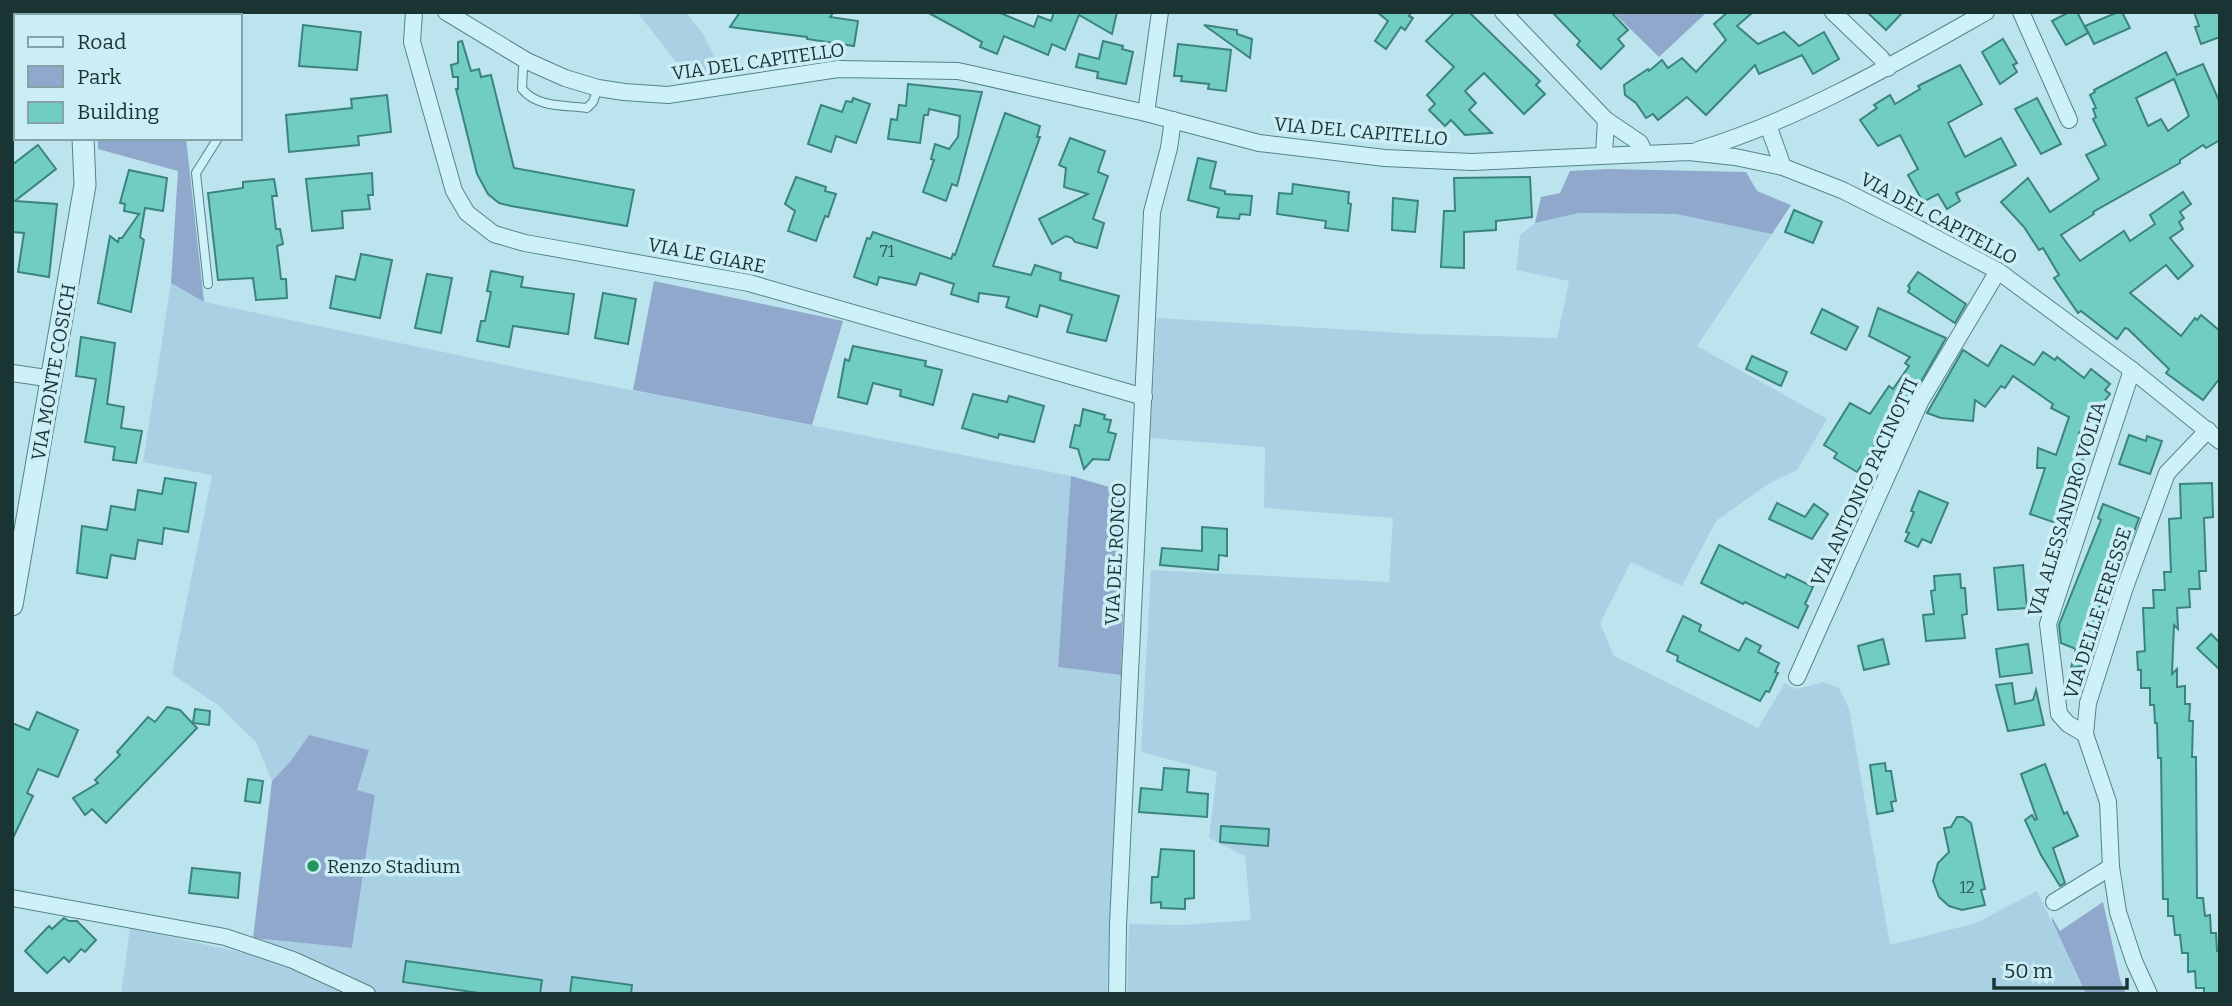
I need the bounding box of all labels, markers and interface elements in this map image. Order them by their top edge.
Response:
legend [14,14,242,140]
text: Road [77,29,126,55]
street label: VIA DEL CAPITELLO [670,38,846,85]
text: Park [77,64,121,90]
text: Building [77,99,160,125]
street label: VIA DEL CAPITELLO [1273,112,1449,151]
street label: VIA DEL CAPITELLO [1856,167,2021,270]
street label: VIA LE GIARE [646,233,768,278]
house number: 71 [880,242,895,261]
street label: VIA MONTE COSICH [27,282,80,462]
street label: VIA ANTONIO PACINOTTI [1806,374,1923,590]
street label: VIA ALESSANDRO VOLTA [2023,398,2110,620]
street label: VIA DEL RONCO [1100,482,1131,626]
street label: VIA DELLE FERESSE [2059,525,2136,702]
place label: Renzo Stadium [327,855,460,878]
marker: Renzo Stadium [305,858,321,874]
house number: 12 [1959,878,1975,897]
scale bar [1994,946,2127,990]
text: 50 m [2004,958,2053,984]

